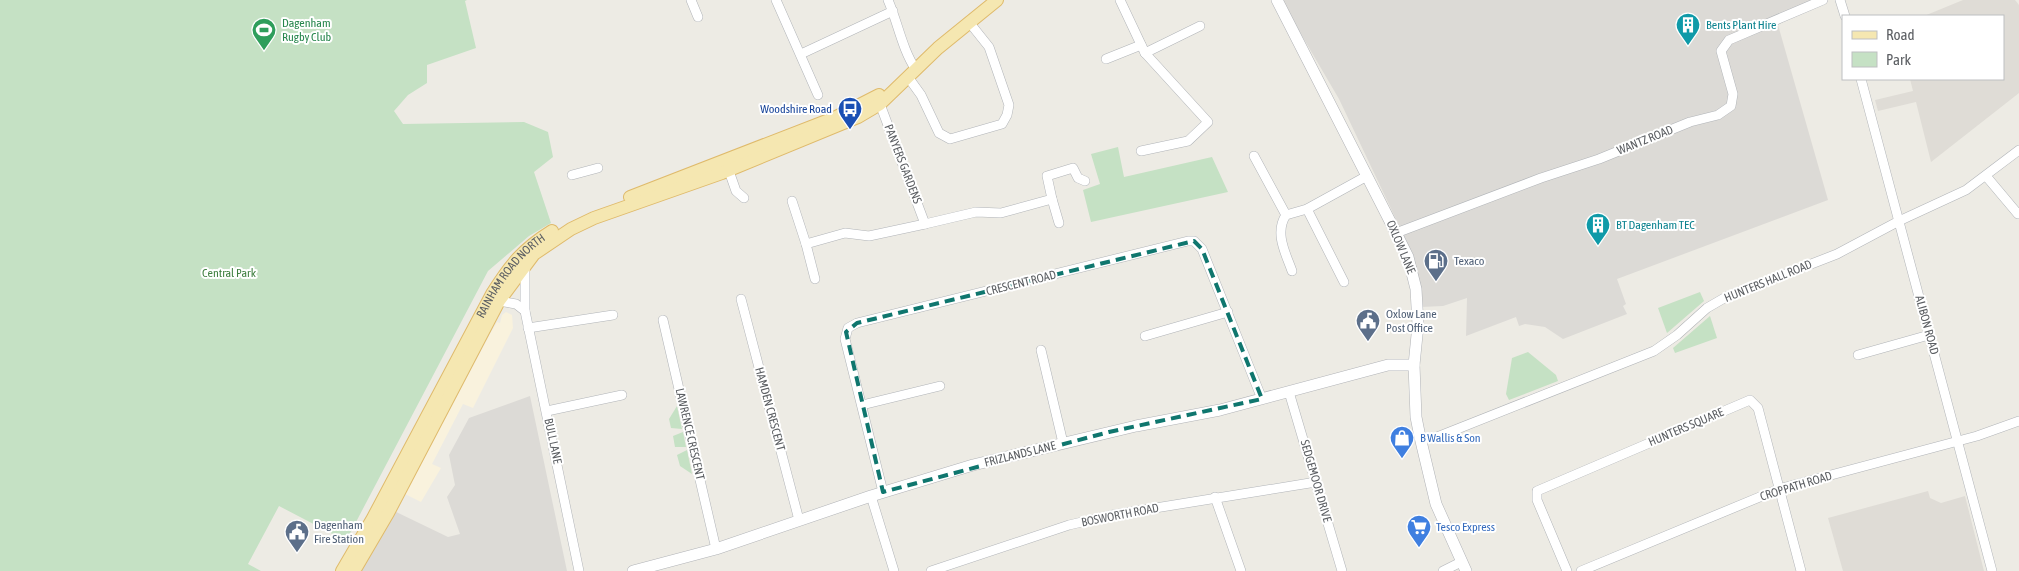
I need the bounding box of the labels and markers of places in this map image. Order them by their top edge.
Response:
building icon: Bents Plant Hire [1675,12,1701,46]
place label: Dagenham Rugby Club [282,16,331,44]
sports icon: Dagenham Rugby Club [251,17,277,51]
place label: Bents Plant Hire [1706,18,1777,32]
bus stop icon: Woodshire Road [837,96,863,130]
place label: Woodshire Road [760,102,832,116]
building icon: BT Dagenham TEC [1585,212,1611,246]
place label: BT Dagenham TEC [1616,218,1695,232]
fuel station icon: Texaco [1423,248,1449,282]
place label: Texaco [1454,254,1485,268]
place label: Oxlow Lane Post Office [1386,307,1437,335]
public building icon: Oxlow Lane Post Office [1355,308,1381,342]
shop icon: B Wallis & Son [1389,425,1415,459]
place label: B Wallis & Son [1420,431,1481,445]
supermarket icon: Tesco Express [1406,514,1432,548]
place label: Dagenham Fire Station [314,518,364,546]
public building icon: Dagenham Fire Station [284,519,310,553]
place label: Tesco Express [1436,520,1495,534]

